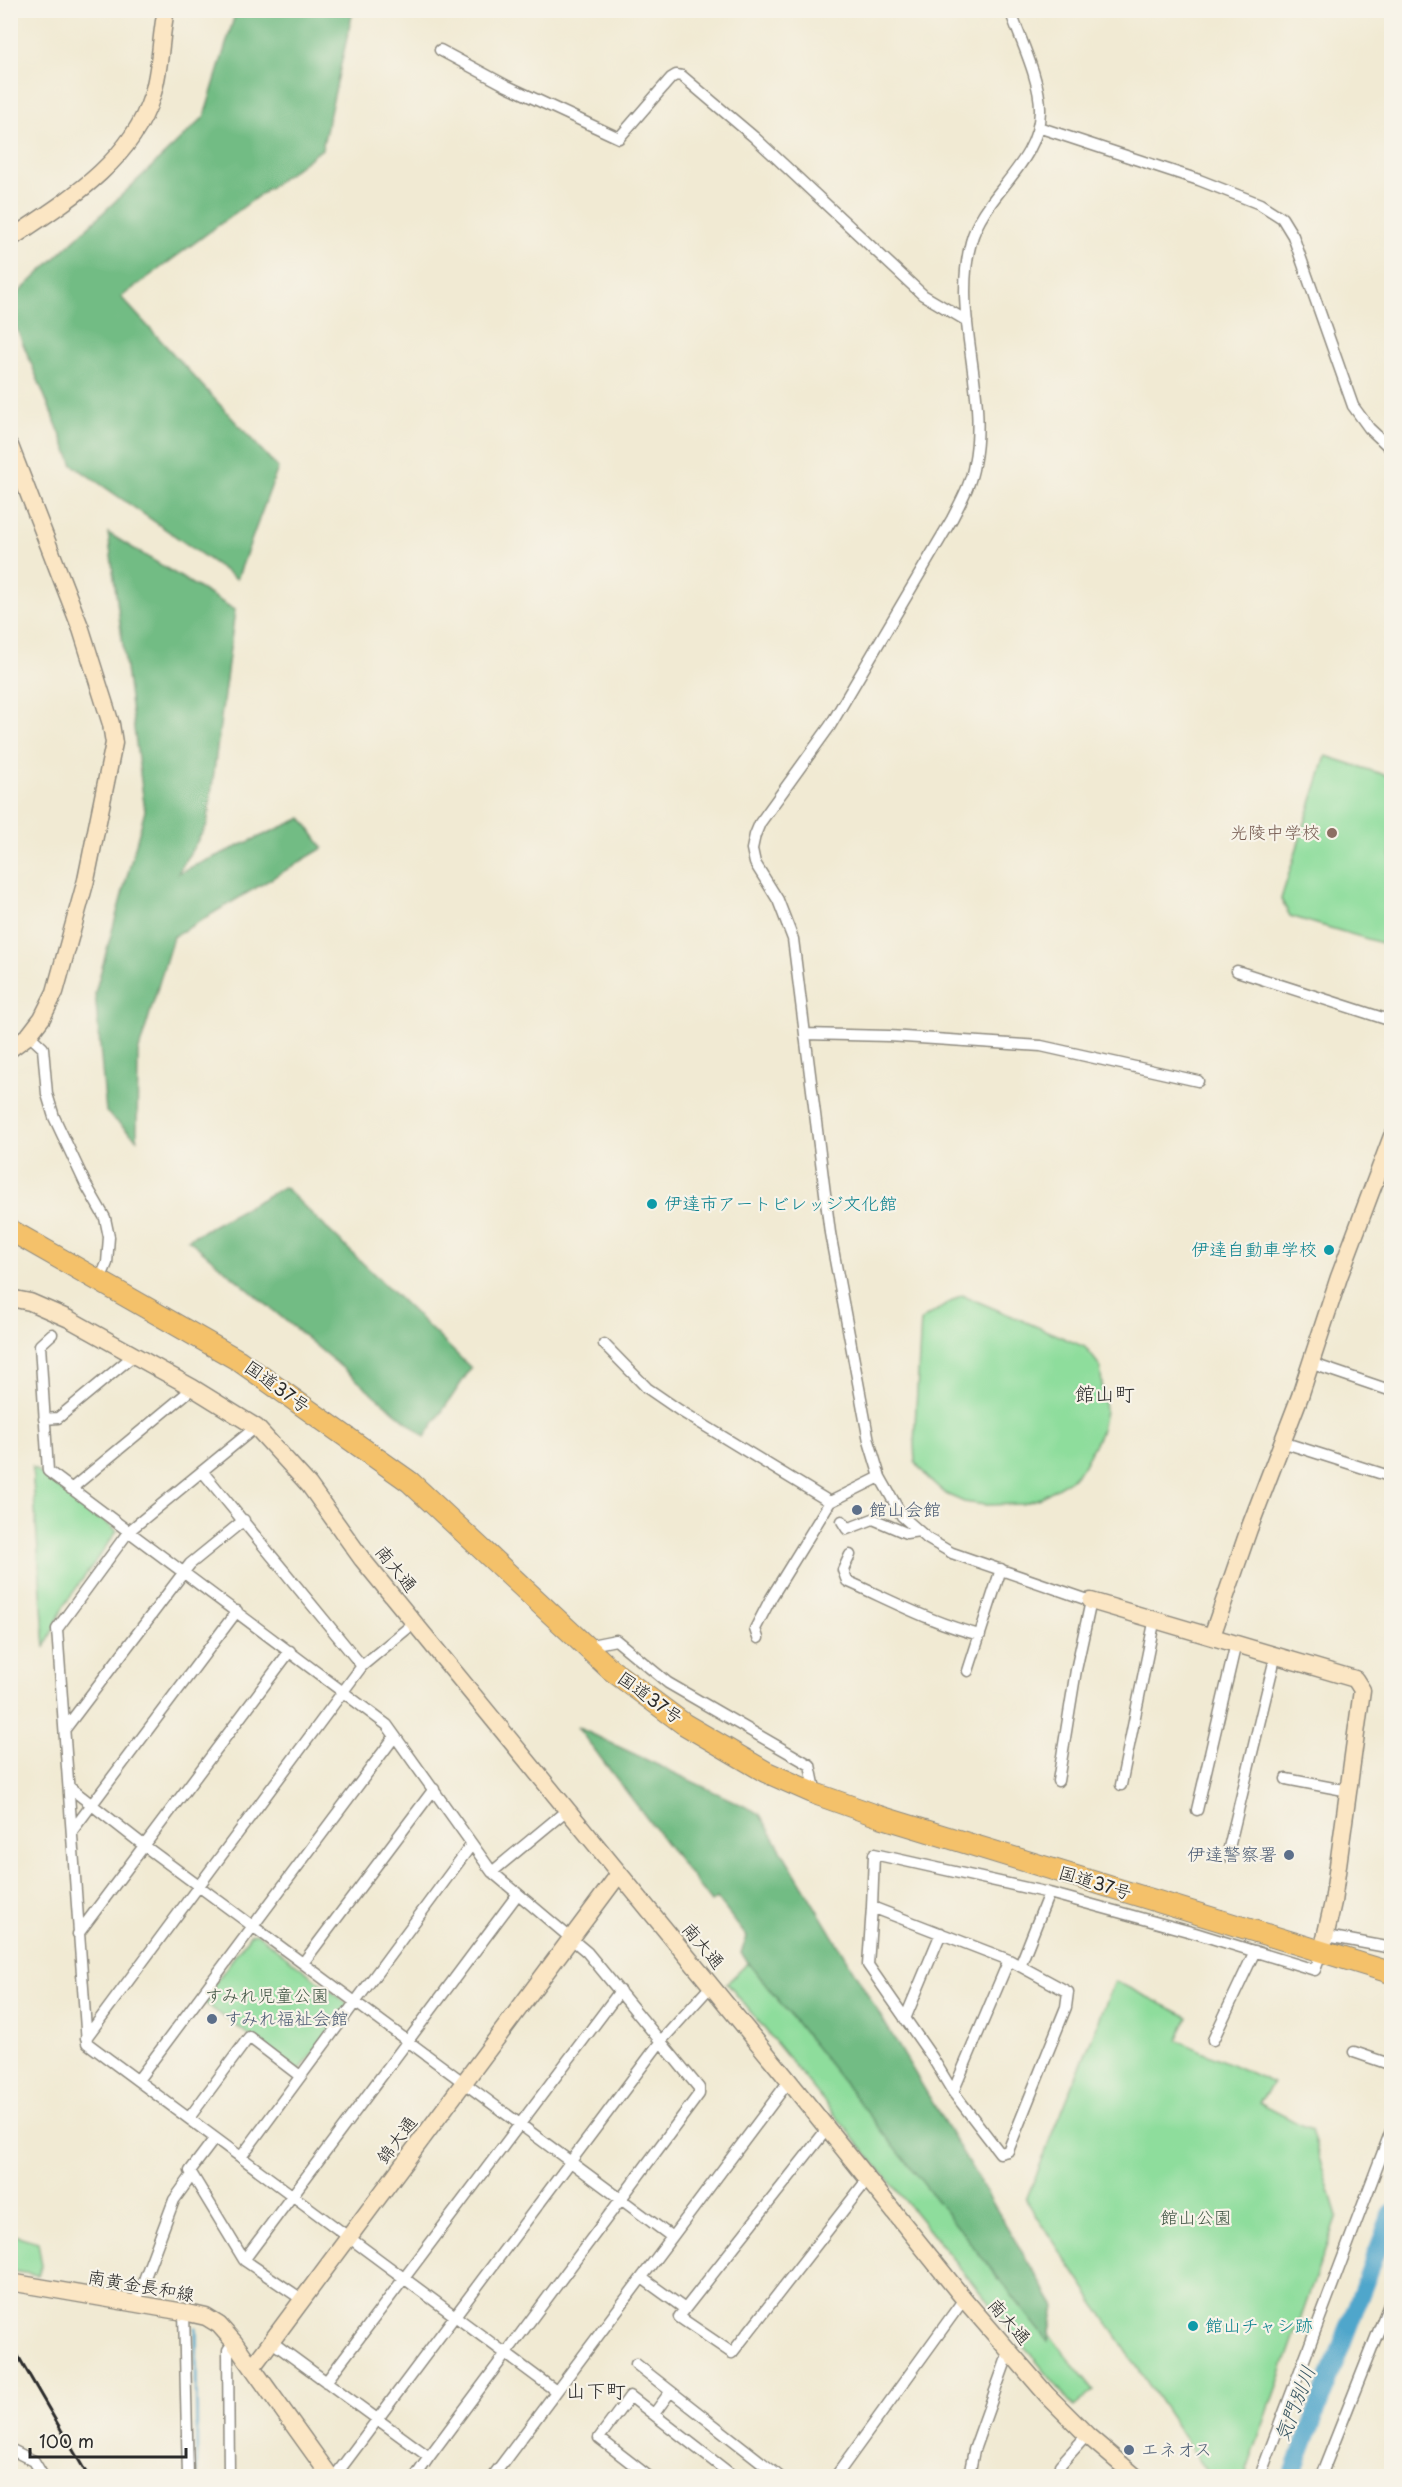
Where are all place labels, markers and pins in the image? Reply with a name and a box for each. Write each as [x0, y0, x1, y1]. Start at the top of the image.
place label: 光陵中学校 [1230, 818, 1320, 845]
marker: 光陵中学校 [1325, 826, 1339, 840]
place label: 伊達市アートビレッジ文化館 [664, 1189, 897, 1216]
marker: 伊達市アートビレッジ文化館 [645, 1197, 659, 1211]
place label: 伊達自動車学校 [1191, 1235, 1317, 1262]
marker: 伊達自動車学校 [1322, 1243, 1336, 1257]
place label: 館山会館 [869, 1495, 941, 1522]
marker: 館山会館 [850, 1503, 864, 1517]
place label: 伊達警察署 [1187, 1840, 1277, 1867]
marker: 伊達警察署 [1282, 1848, 1296, 1862]
place label: すみれ福祉会館 [224, 2004, 349, 2031]
marker: すみれ福祉会館 [205, 2012, 219, 2026]
place label: 館山チャシ跡 [1205, 2311, 1313, 2338]
marker: 館山チャシ跡 [1186, 2319, 1200, 2333]
place label: エネオス [1141, 2435, 1212, 2462]
marker: エネオス [1122, 2443, 1136, 2457]

